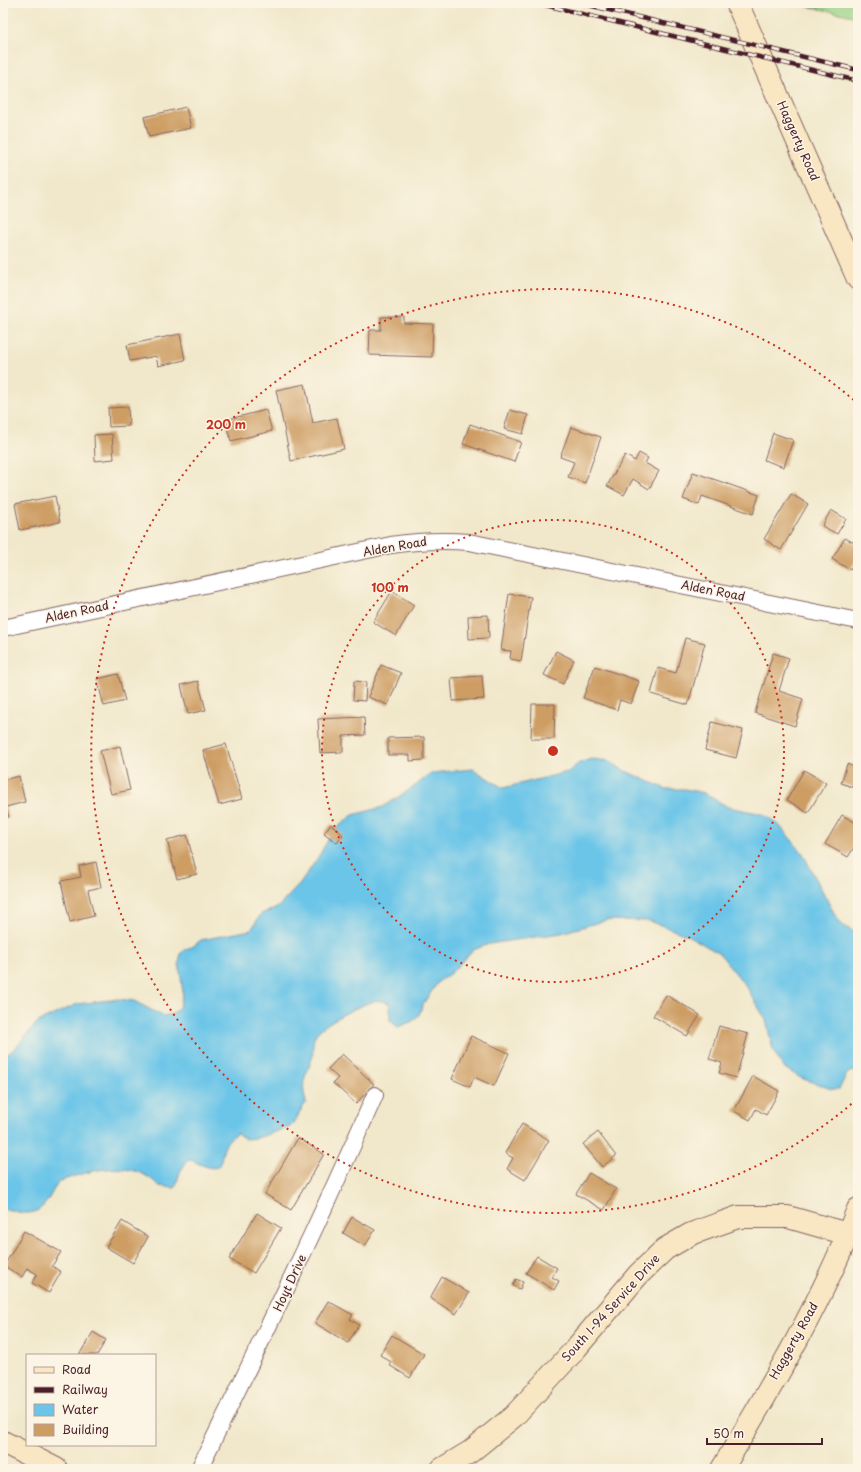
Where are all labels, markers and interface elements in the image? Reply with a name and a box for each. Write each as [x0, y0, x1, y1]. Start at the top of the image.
street label: Haggerty Road [773, 98, 825, 184]
text: 200 m [206, 415, 246, 433]
street label: Alden Road [361, 532, 428, 561]
street label: Alden Road [680, 575, 747, 605]
text: 100 m [371, 578, 409, 596]
street label: Alden Road [43, 595, 110, 627]
centre of rings [546, 744, 560, 758]
street label: South I-94 Service Drive [557, 1250, 664, 1365]
street label: Hoyt Drive [268, 1251, 310, 1314]
street label: Haggerty Road [764, 1298, 822, 1383]
legend [26, 1354, 156, 1446]
text: Road [62, 1360, 91, 1378]
text: Railway [62, 1380, 108, 1398]
text: Water [62, 1400, 99, 1418]
text: Building [62, 1420, 109, 1438]
scale bar [707, 1420, 822, 1446]
text: 50 m [713, 1424, 744, 1442]

